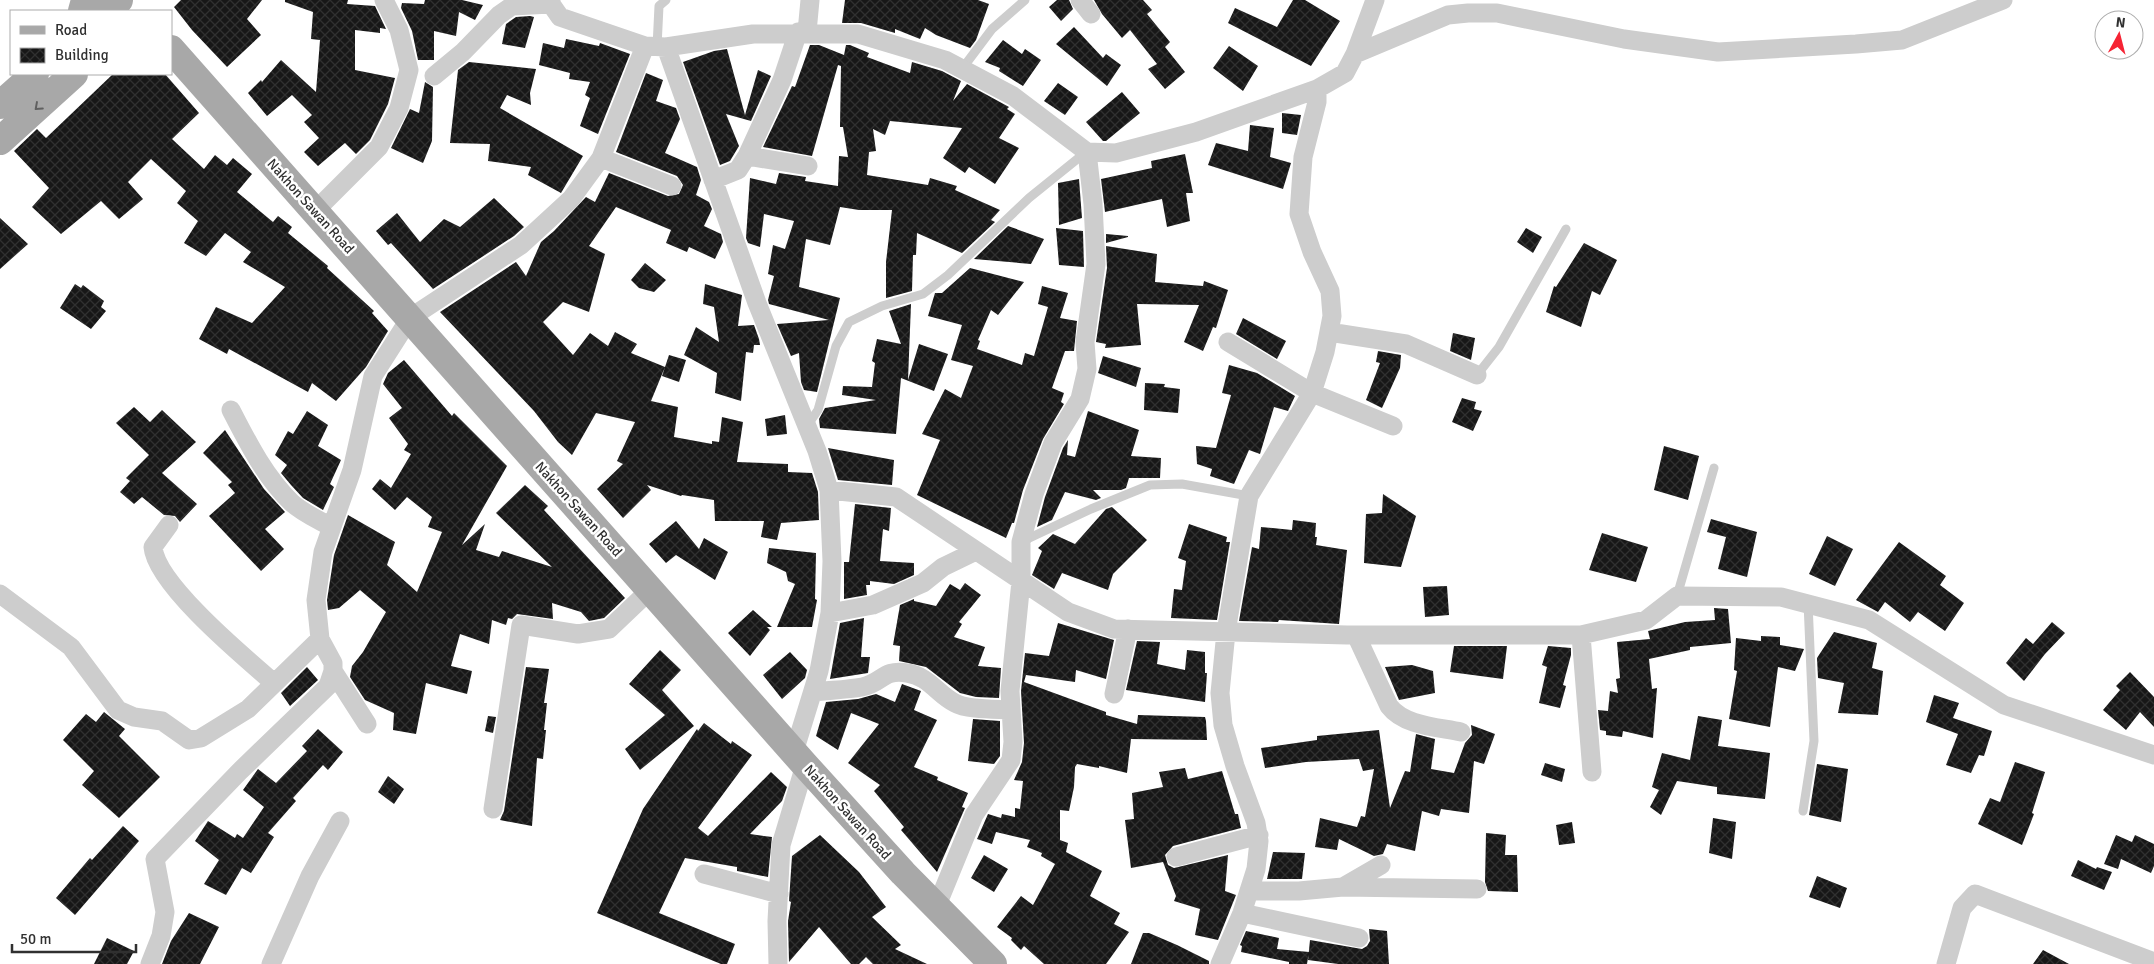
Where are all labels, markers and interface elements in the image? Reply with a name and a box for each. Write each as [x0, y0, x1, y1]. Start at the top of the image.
legend [10, 10, 172, 75]
north arrow [2094, 10, 2144, 60]
text: N [2115, 14, 2126, 32]
text: Road [55, 21, 87, 39]
text: Building [55, 46, 109, 64]
one-way arrow [35, 101, 44, 110]
street label: Nakhon Sawan Road [264, 155, 358, 257]
street label: Nakhon Sawan Road [532, 458, 626, 560]
street label: Nakhon Sawan Road [801, 761, 895, 863]
scale bar [12, 922, 136, 954]
text: 50 m [20, 930, 51, 948]

